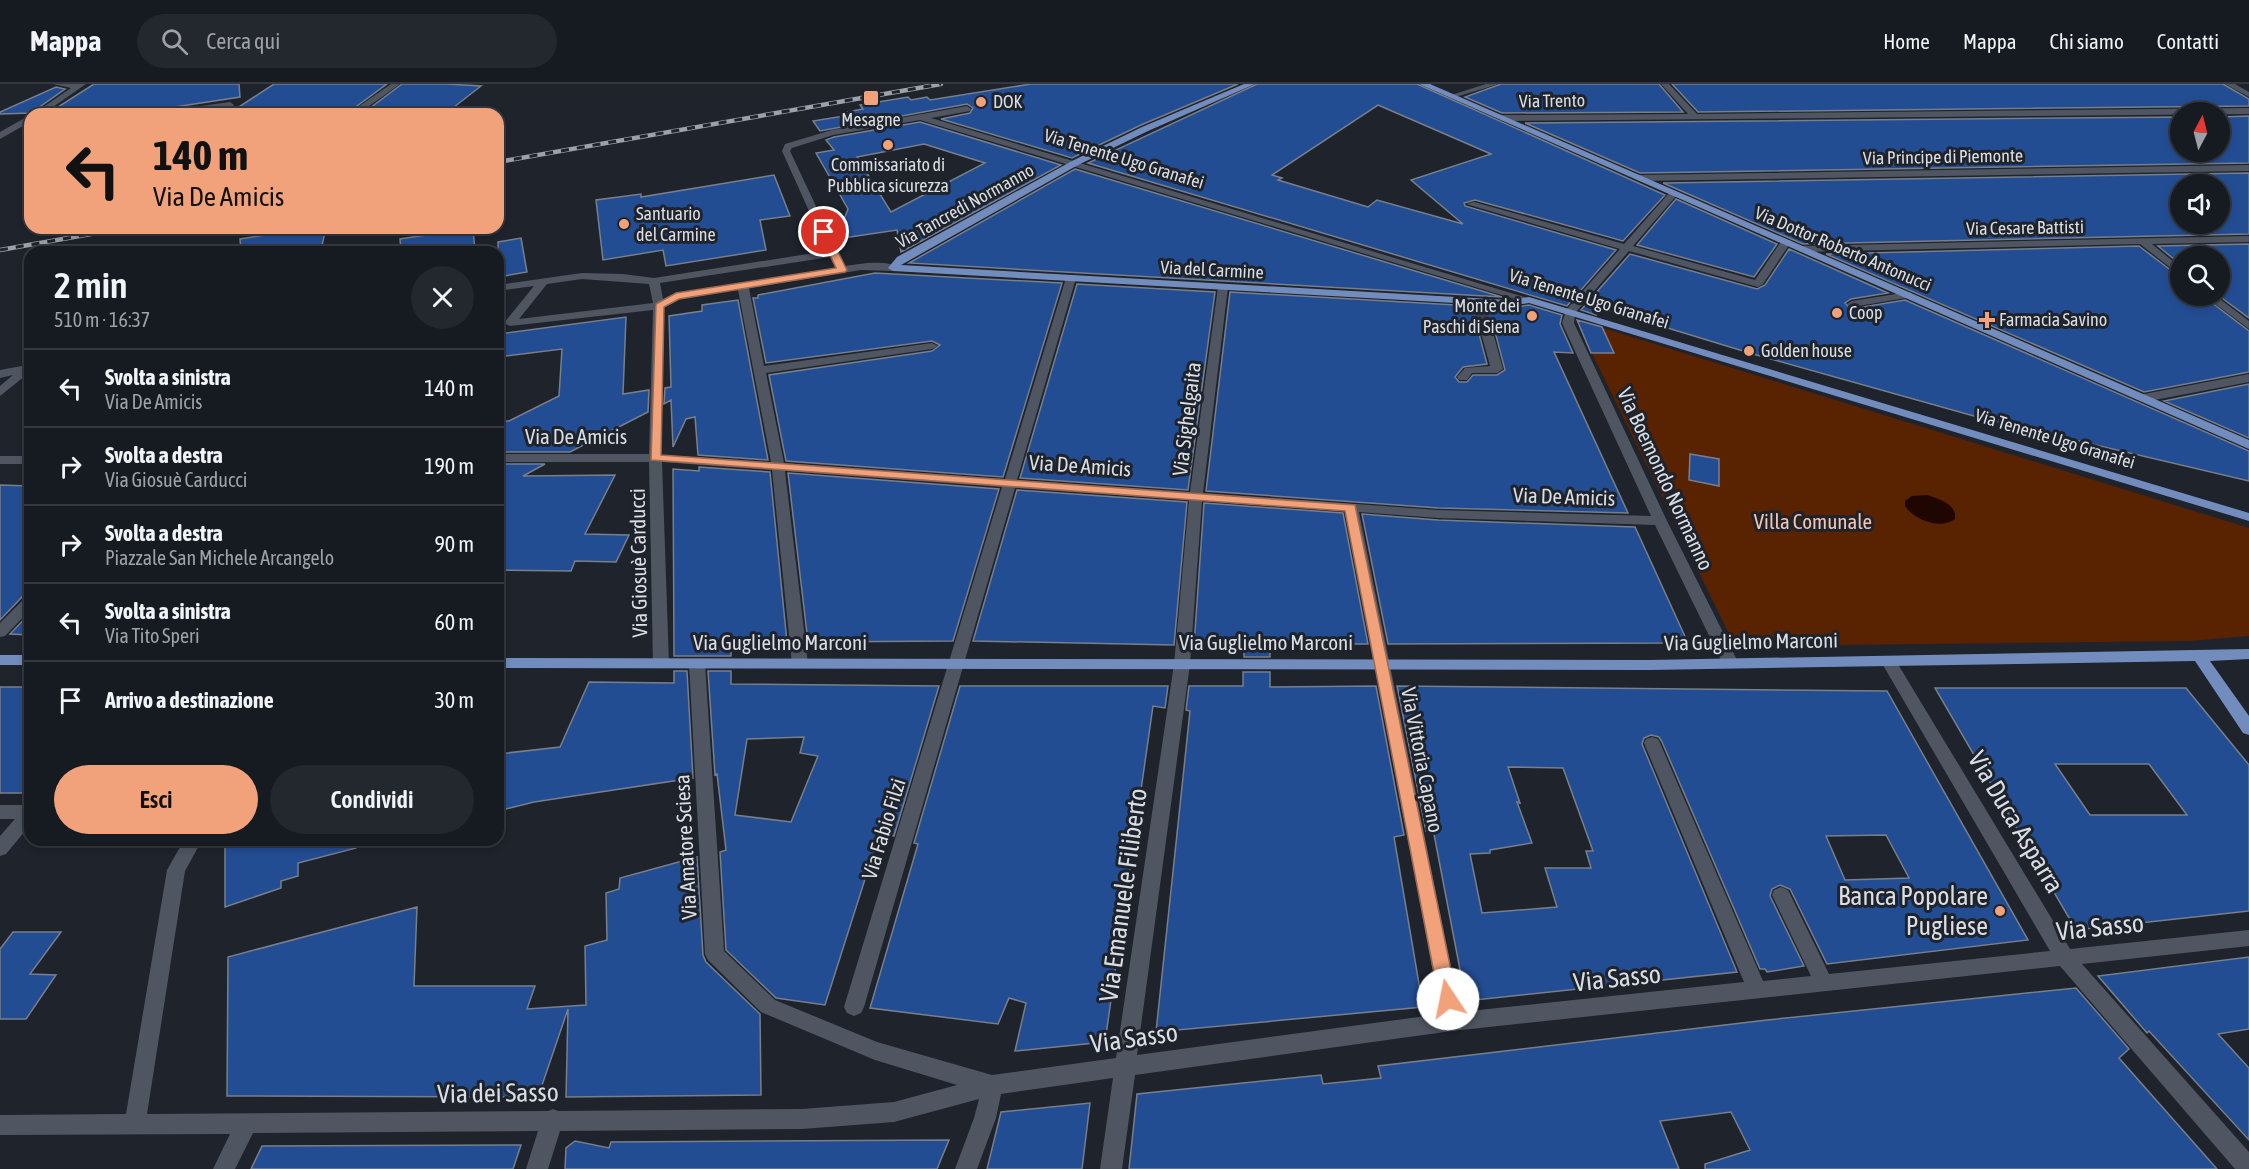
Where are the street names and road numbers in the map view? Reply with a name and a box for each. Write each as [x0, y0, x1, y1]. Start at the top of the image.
street label: Via Trento [1519, 89, 1585, 112]
street label: Via Tenente Ugo Granafei [1042, 124, 1207, 193]
street label: Via Principe di Piemonte [1863, 145, 2023, 168]
street label: Via Tancredi Normanno [892, 159, 1037, 252]
street label: Via Dottor Roberto Antonucci [1752, 202, 1935, 295]
street label: Via Cesare Battisti [1966, 216, 2084, 239]
street label: Via del Carmine [1160, 256, 1264, 283]
street label: Via Tenente Ugo Granafei [1507, 264, 1672, 333]
street label: Via Sighelgaita [1167, 361, 1205, 477]
street label: Via Boemondo Normanno [1613, 384, 1719, 574]
street label: Via Tenente Ugo Granafei [1973, 404, 2138, 473]
street label: Via De Amicis [525, 424, 627, 448]
street label: Via De Amicis [1028, 449, 1132, 481]
street label: Via De Amicis [1513, 482, 1616, 510]
street label: Via Giosuè Carducci [625, 488, 651, 638]
street label: Via Guglielmo Marconi [1664, 627, 1838, 655]
street label: Via Guglielmo Marconi [693, 630, 867, 654]
street label: Via Guglielmo Marconi [1179, 630, 1353, 654]
street label: Via Vittoria Capano [1397, 685, 1449, 834]
street label: Via Duca Asparra [1962, 746, 2070, 898]
street label: Via Amatore Sciesa [669, 774, 701, 920]
street label: Via Fabio Filzi [856, 775, 910, 882]
street label: Via Emanuele Filiberto [1093, 786, 1153, 1004]
street label: Via Sasso [2055, 907, 2145, 947]
street label: Via Sasso [1572, 958, 1662, 998]
street label: Via Sasso [1088, 1017, 1180, 1059]
street label: Via dei Sasso [437, 1077, 559, 1109]

